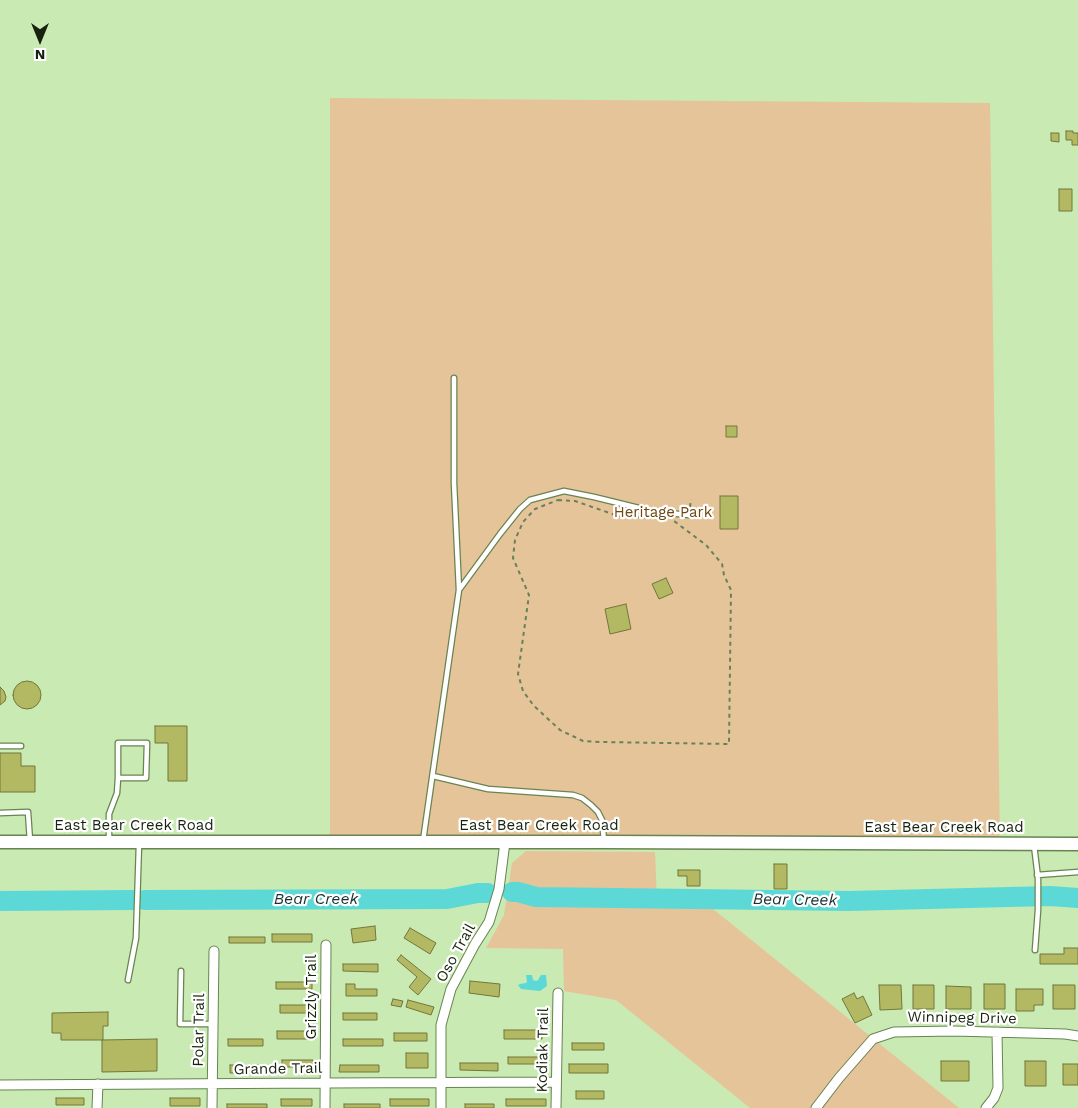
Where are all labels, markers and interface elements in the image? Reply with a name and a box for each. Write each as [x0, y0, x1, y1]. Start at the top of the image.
north arrow [15, 15, 65, 65]
text: N [35, 47, 45, 63]
park label: Heritage Park [614, 504, 712, 522]
street label: East Bear Creek Road [54, 817, 214, 835]
street label: East Bear Creek Road [459, 817, 619, 835]
street label: East Bear Creek Road [864, 819, 1024, 837]
water label: Bear Creek [274, 889, 358, 909]
water label: Bear Creek [753, 890, 837, 910]
street label: Oso Trail [433, 921, 479, 985]
street label: Grizzly Trail [303, 954, 321, 1040]
street label: Polar Trail [189, 993, 209, 1067]
street label: Kodiak Trail [533, 1007, 553, 1093]
street label: Winnipeg Drive [907, 1008, 1017, 1028]
street label: Grande Trail [233, 1059, 323, 1079]

